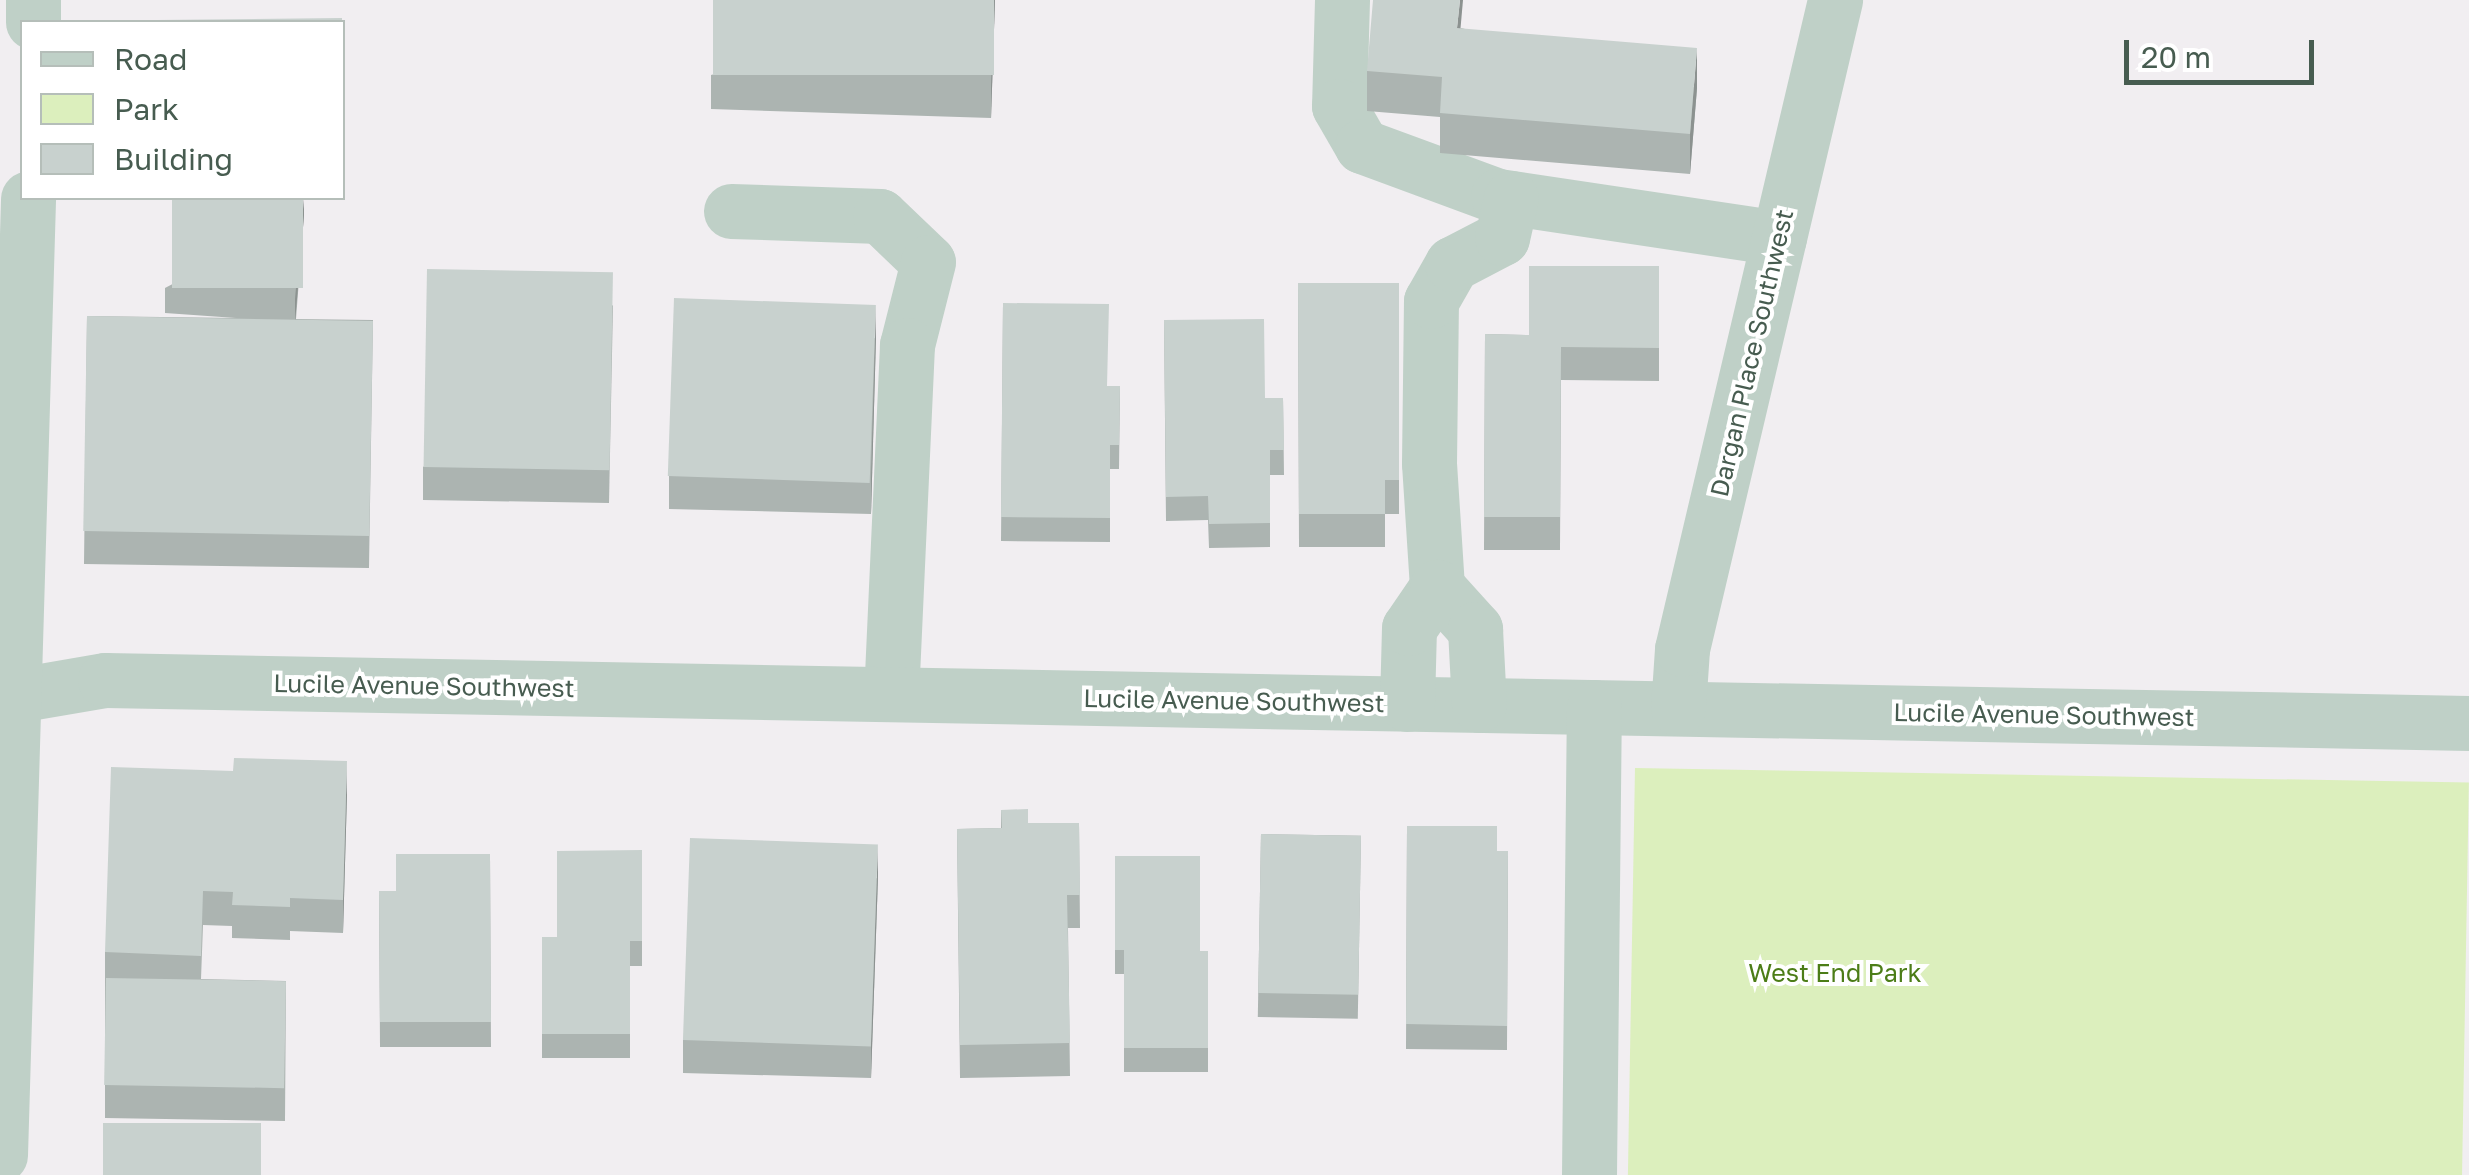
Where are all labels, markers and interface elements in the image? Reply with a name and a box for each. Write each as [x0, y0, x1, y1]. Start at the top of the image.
legend [20, 20, 345, 200]
scale bar [2129, 20, 2319, 82]
text: 20 m [2141, 39, 2211, 75]
text: Road [114, 41, 188, 77]
text: Park [114, 91, 179, 127]
text: Building [114, 141, 233, 177]
street label: Dargan Place Southwest [1704, 206, 1800, 500]
street label: Lucile Avenue Southwest [273, 668, 575, 704]
street label: Lucile Avenue Southwest [1083, 683, 1385, 719]
street label: Lucile Avenue Southwest [1893, 697, 2195, 733]
park label: West End Park [1748, 958, 1922, 988]

